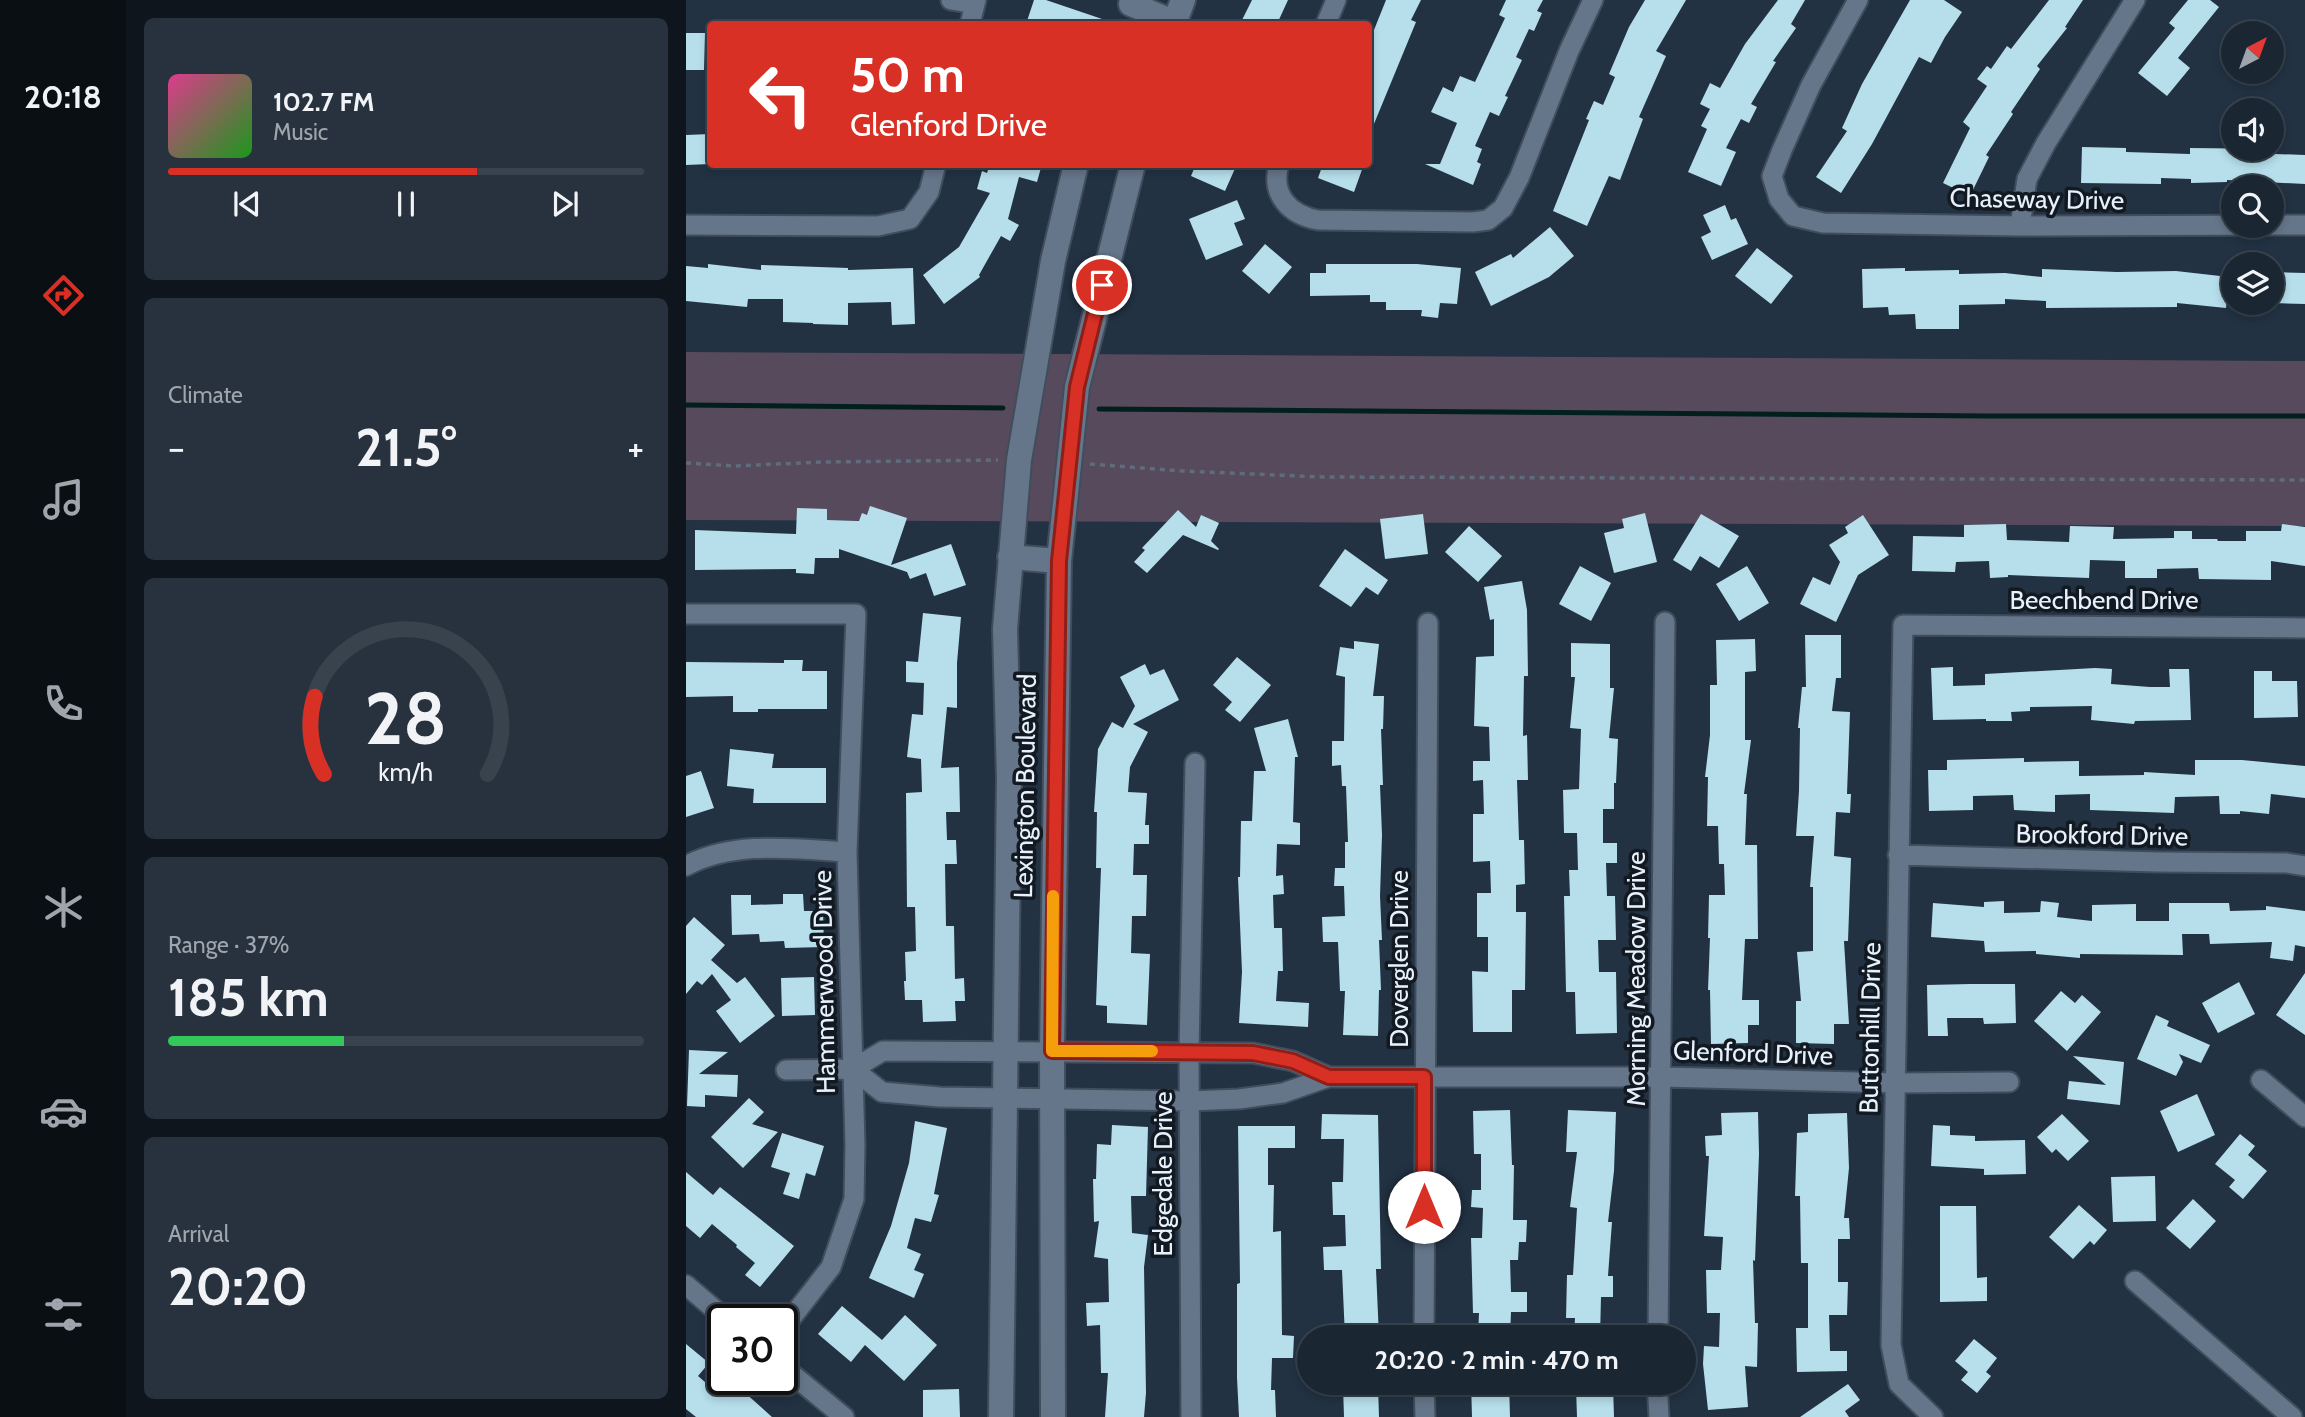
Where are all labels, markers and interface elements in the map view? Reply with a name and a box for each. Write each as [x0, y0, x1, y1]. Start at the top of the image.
north arrow [2221, 21, 2284, 84]
map controls [2221, 21, 2284, 315]
text: 50 m [850, 45, 965, 104]
icon: left [735, 49, 826, 140]
text: 20:18 [24, 77, 102, 116]
text: 102.7 FM [273, 86, 374, 118]
button: sound [2221, 98, 2284, 161]
text: Glenford Drive [850, 105, 1047, 144]
text: Music [273, 118, 328, 146]
button: search [2221, 175, 2284, 238]
street label: Chaseway Drive [1949, 181, 2125, 217]
icon: previous [228, 185, 266, 223]
icon: pause [387, 185, 425, 223]
icon: next [546, 185, 584, 223]
button: layers [2221, 252, 2284, 315]
pin [1072, 255, 1132, 315]
icon: arrive [1083, 266, 1121, 304]
icon: directions [39, 271, 88, 320]
text: Climate [168, 381, 243, 409]
text: 21.5° [355, 416, 457, 479]
text: − [168, 424, 185, 471]
text: + [627, 424, 644, 471]
icon: music [39, 475, 88, 524]
street label: Beechbend Drive [2010, 584, 2198, 616]
street label: Lexington Boulevard [1007, 673, 1043, 899]
text: 28 [365, 675, 447, 763]
icon: phone [39, 679, 88, 728]
text: km/h [379, 757, 433, 787]
street label: Brookford Drive [2015, 817, 2189, 853]
street label: Morning Meadow Drive [1620, 852, 1652, 1106]
street label: Hammerwood Drive [806, 870, 842, 1094]
street label: Doverglen Drive [1383, 870, 1415, 1048]
icon: climate [39, 883, 88, 932]
text: Range · 37% [168, 931, 289, 959]
street label: Buttonhill Drive [1853, 942, 1887, 1114]
text: 185 km [168, 966, 329, 1029]
street label: Glenford Drive [1672, 1034, 1834, 1072]
icon: car [39, 1087, 88, 1136]
street label: Edgedale Drive [1147, 1091, 1179, 1257]
position arrow [1387, 1170, 1461, 1244]
text: Arrival [168, 1220, 229, 1248]
text: 20:20 [168, 1255, 308, 1318]
icon: filters [39, 1290, 88, 1339]
speed limit sign: 30 [707, 1304, 798, 1395]
text: 20:20 · 2 min · 470 m [1374, 1344, 1619, 1376]

